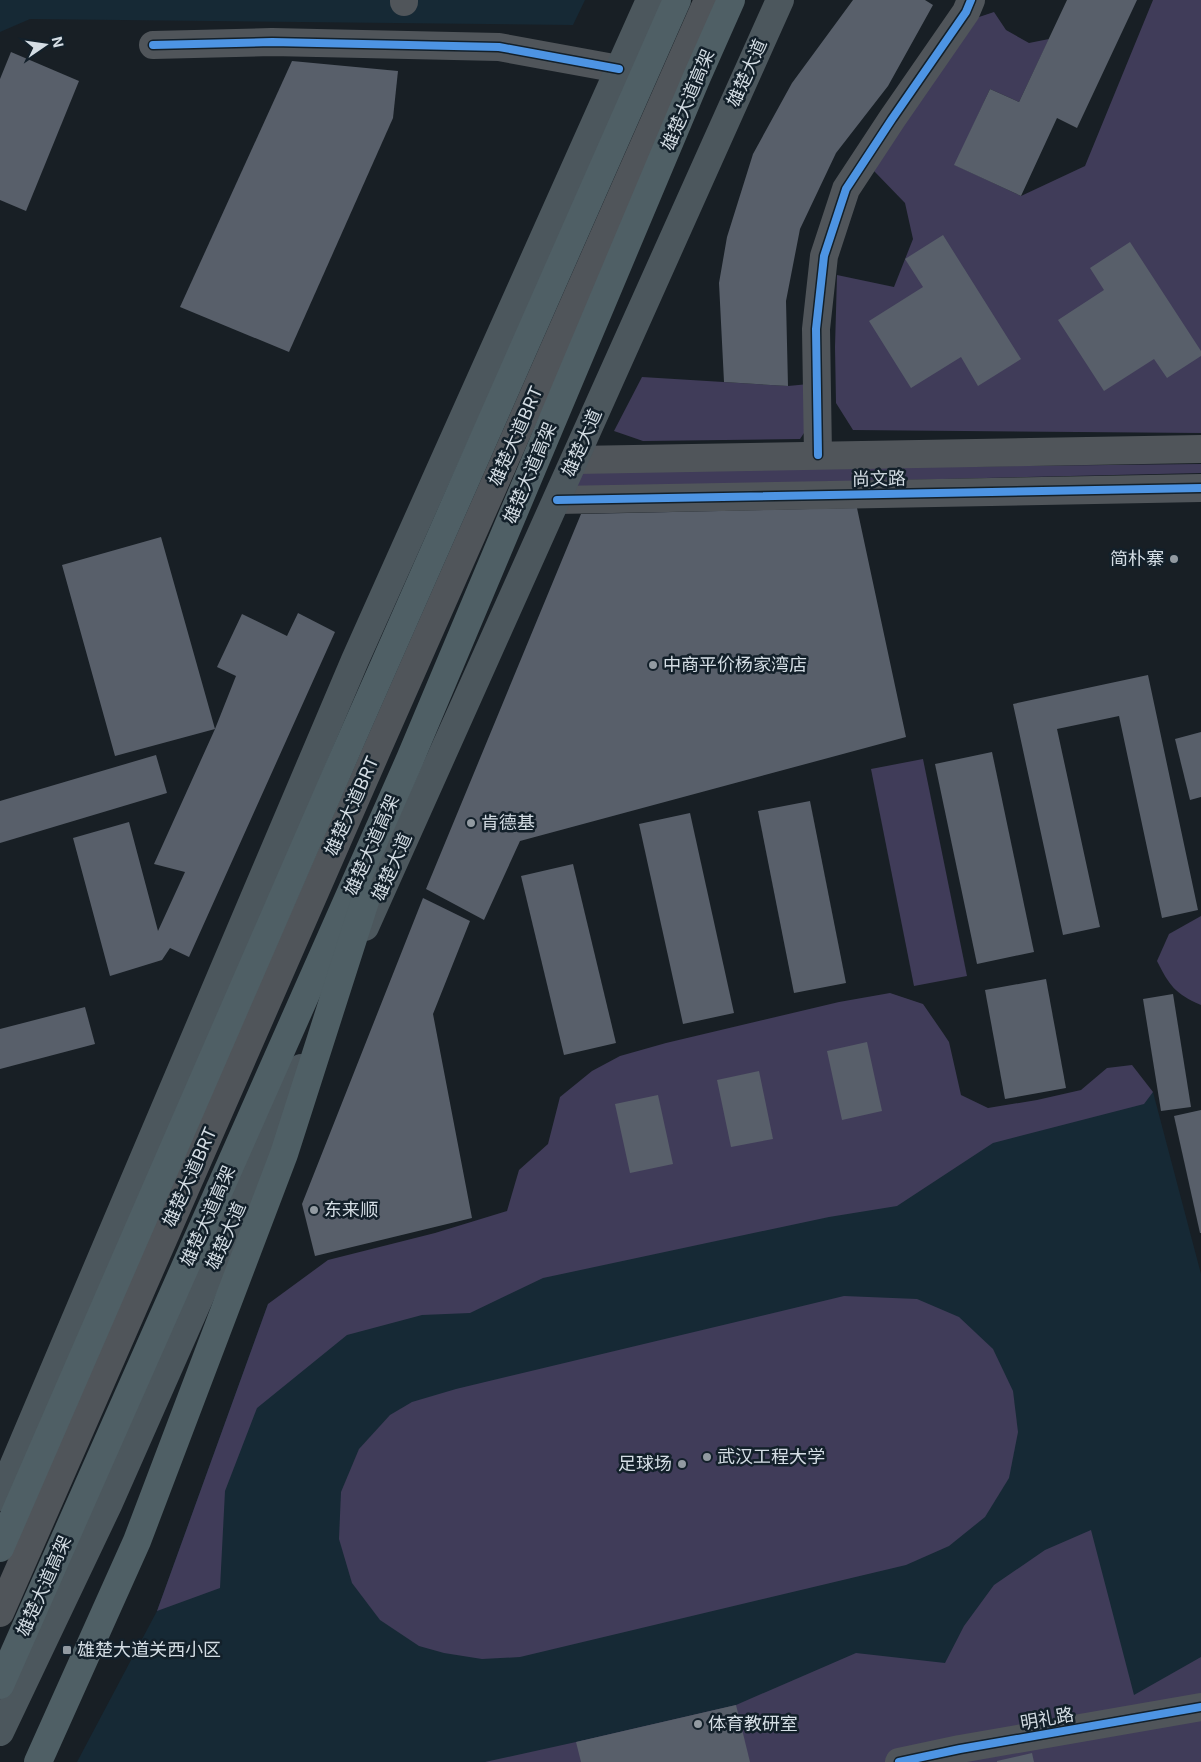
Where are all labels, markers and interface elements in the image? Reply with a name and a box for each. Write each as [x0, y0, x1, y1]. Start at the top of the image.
north arrow [20, 20, 70, 70]
text: N [49, 35, 68, 49]
street label: 雄楚大道 [722, 36, 771, 110]
street label: 雄楚大道高架 [657, 46, 718, 154]
street label: 雄楚大道BRT [484, 383, 547, 489]
street label: 雄楚大道 [557, 406, 606, 480]
street label: 雄楚大道高架 [499, 419, 560, 527]
street label: 尚文路 [852, 468, 906, 489]
place label: 简朴寨 [1110, 548, 1164, 569]
marker: 简朴寨 [1168, 553, 1180, 565]
place label: 中商平价杨家湾店 [663, 654, 807, 675]
marker: 中商平价杨家湾店 [647, 659, 659, 671]
street label: 雄楚大道BRT [320, 753, 383, 859]
street label: 雄楚大道高架 [340, 791, 404, 899]
place label: 肯德基 [481, 812, 535, 833]
marker: 肯德基 [465, 817, 477, 829]
street label: 雄楚大道 [367, 830, 417, 904]
street label: 雄楚大道BRT [158, 1124, 221, 1230]
street label: 雄楚大道高架 [176, 1162, 240, 1270]
street label: 雄楚大道 [201, 1199, 251, 1273]
place label: 东来顺 [324, 1199, 378, 1220]
marker: 东来顺 [308, 1204, 320, 1216]
place label: 武汉工程大学 [717, 1446, 825, 1467]
marker: 武汉工程大学 [701, 1451, 713, 1463]
place label: 足球场 [618, 1453, 672, 1474]
marker: 足球场 [676, 1458, 688, 1470]
street label: 雄楚大道高架 [12, 1532, 75, 1639]
place label: 雄楚大道关西小区 [77, 1639, 221, 1660]
marker: 雄楚大道关西小区 [61, 1644, 73, 1656]
street label: 明礼路 [1019, 1703, 1075, 1734]
place label: 体育教研室 [708, 1713, 798, 1734]
marker: 体育教研室 [692, 1718, 704, 1730]

